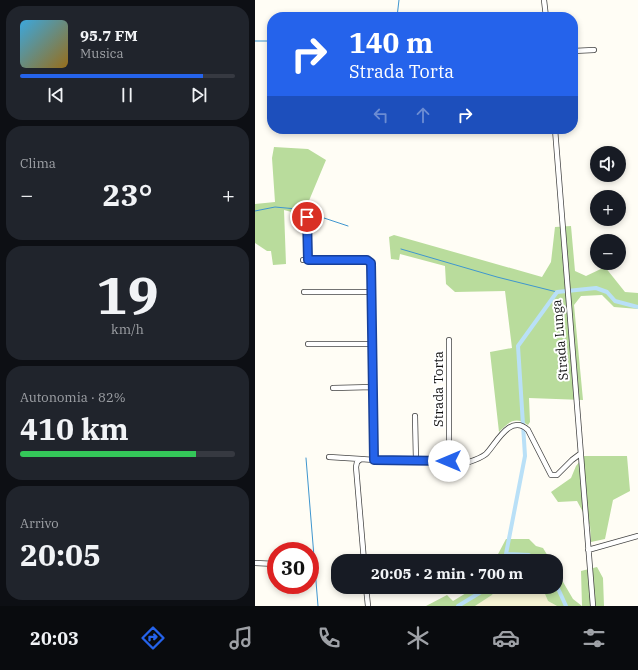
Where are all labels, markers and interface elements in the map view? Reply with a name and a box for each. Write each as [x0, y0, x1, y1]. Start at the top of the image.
text: 140 m [349, 24, 433, 61]
text: 95.7 FM [80, 26, 138, 45]
icon: right [283, 28, 335, 80]
text: Musica [80, 45, 124, 62]
text: Strada Torta [349, 60, 454, 83]
icon: previous [45, 84, 67, 106]
icon: pause [116, 84, 138, 106]
icon: next [188, 84, 210, 106]
icon: left [370, 104, 392, 126]
icon: ahead [412, 104, 434, 126]
icon: right [454, 104, 476, 126]
map controls [590, 146, 626, 270]
button: sound [590, 146, 626, 182]
text: Clima [20, 155, 56, 172]
text: 23° [102, 175, 153, 214]
text: − [20, 180, 33, 209]
text: + [222, 180, 235, 209]
button: + [590, 190, 626, 226]
pin [290, 200, 324, 234]
icon: arrive [296, 206, 318, 228]
button: − [590, 234, 626, 270]
text: 19 [96, 261, 159, 328]
street label: Strada Lunga [548, 299, 572, 381]
text: km/h [111, 321, 144, 338]
street label: Strada Torta [430, 351, 447, 427]
text: Autonomia · 82% [20, 389, 126, 406]
text: 410 km [20, 409, 129, 448]
position arrow [428, 440, 470, 482]
text: Arrivo [20, 515, 59, 532]
text: 20:05 [20, 535, 101, 574]
speed limit sign: 30 [267, 542, 319, 594]
text: 20:05 · 2 min · 700 m [371, 564, 523, 583]
icon: directions [139, 624, 167, 652]
icon: music [227, 624, 255, 652]
icon: phone [315, 624, 343, 652]
icon: climate [404, 624, 432, 652]
icon: car [492, 624, 520, 652]
icon: filters [580, 624, 608, 652]
text: 20:03 [30, 627, 79, 650]

